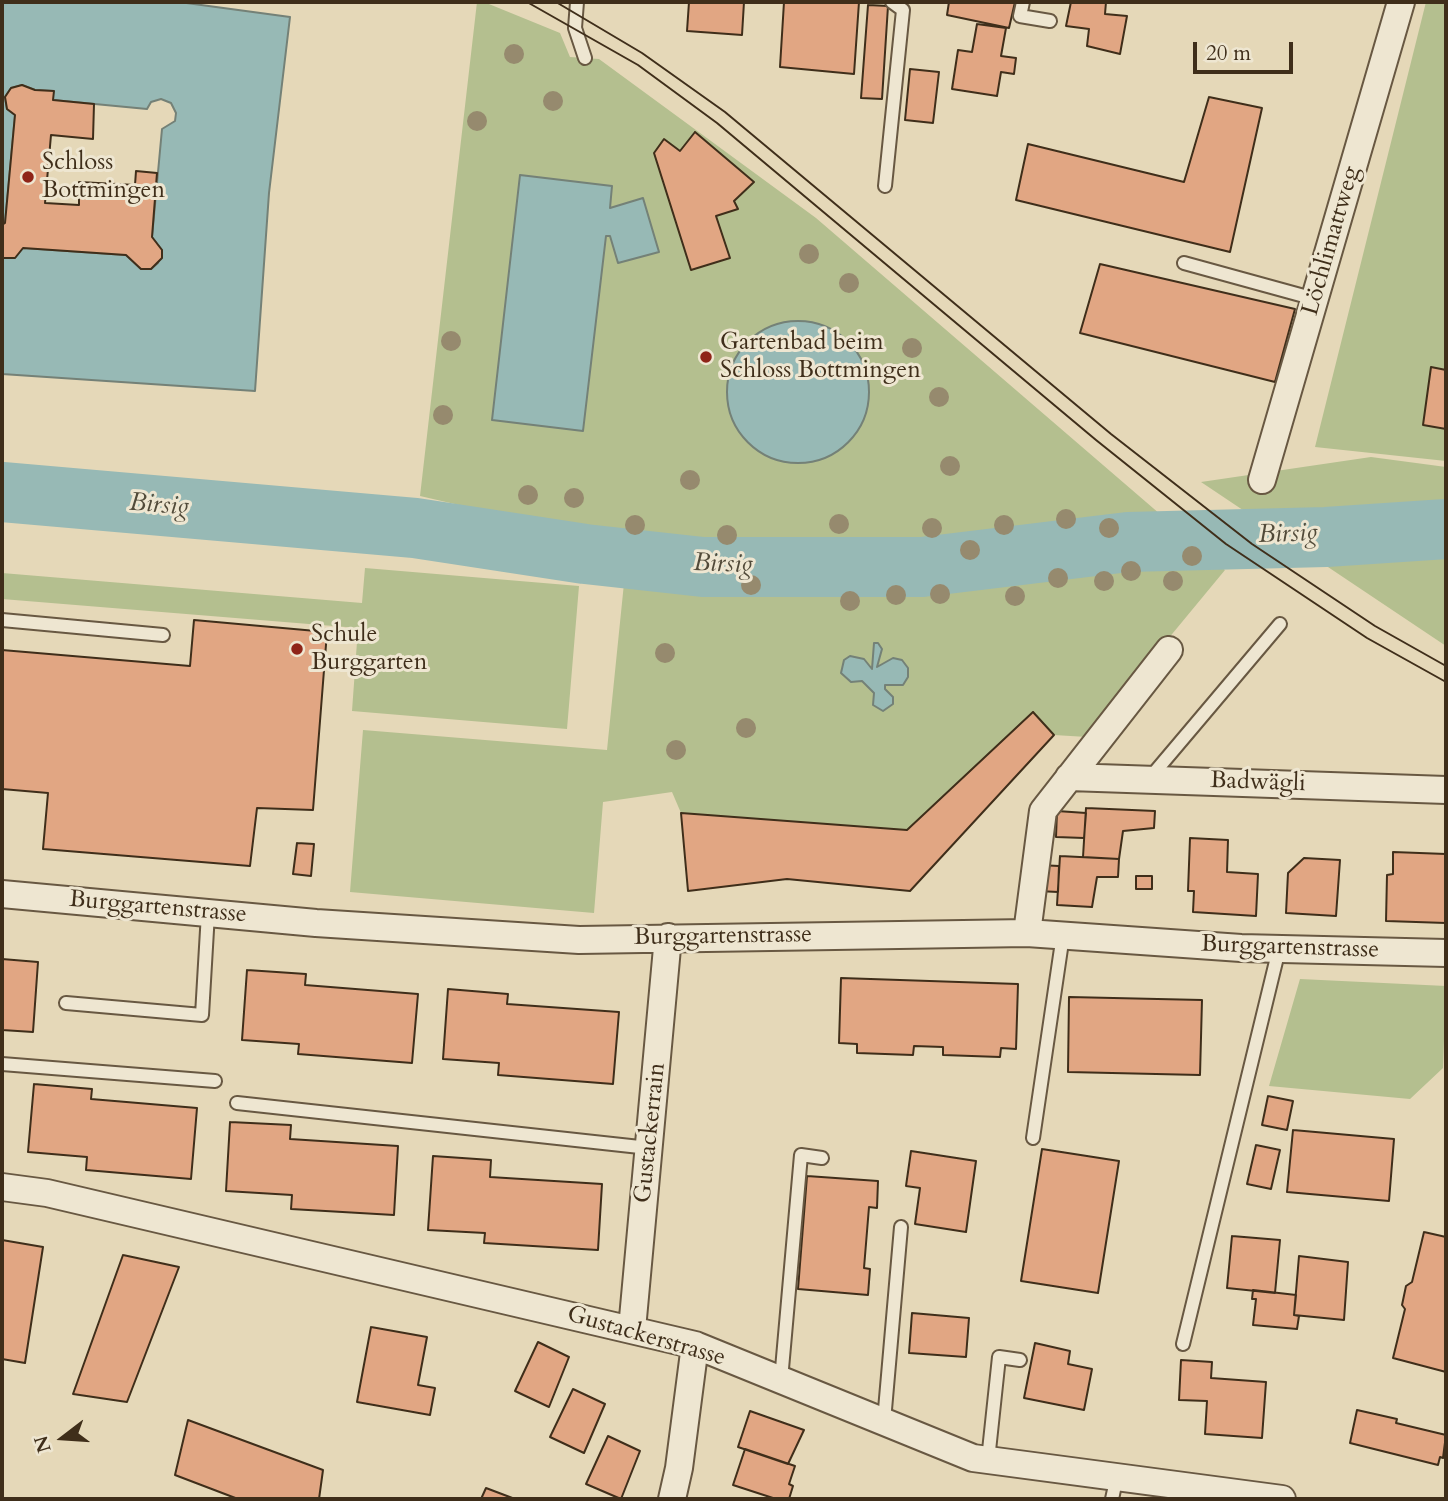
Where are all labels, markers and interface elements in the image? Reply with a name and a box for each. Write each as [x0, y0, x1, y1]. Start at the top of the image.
scale bar [1196, 28, 1296, 72]
text: 20 m [1206, 39, 1251, 68]
place label: Schloss Bottmingen [42, 149, 165, 205]
street label: Löchlimattweg [1297, 163, 1367, 319]
marker: Schloss Bottmingen [20, 169, 36, 185]
place label: Gartenbad beim Schloss Bottmingen [720, 329, 921, 385]
marker: Gartenbad beim Schloss Bottmingen [698, 349, 714, 365]
water label: Birsig [128, 488, 190, 524]
water label: Birsig [1258, 518, 1318, 552]
water label: Birsig [693, 548, 753, 582]
place label: Schule Burggarten [311, 621, 427, 677]
marker: Schule Burggarten [289, 641, 305, 657]
street label: Badwägli [1210, 767, 1306, 799]
street label: Burggartenstrasse [68, 886, 248, 930]
street label: Burggartenstrasse [634, 921, 812, 953]
street label: Burggartenstrasse [1201, 931, 1379, 965]
street label: Gustackerrain [629, 1061, 673, 1205]
street label: Gustackerstrasse [564, 1301, 728, 1373]
north arrow [28, 1403, 98, 1473]
text: N [28, 1432, 58, 1456]

